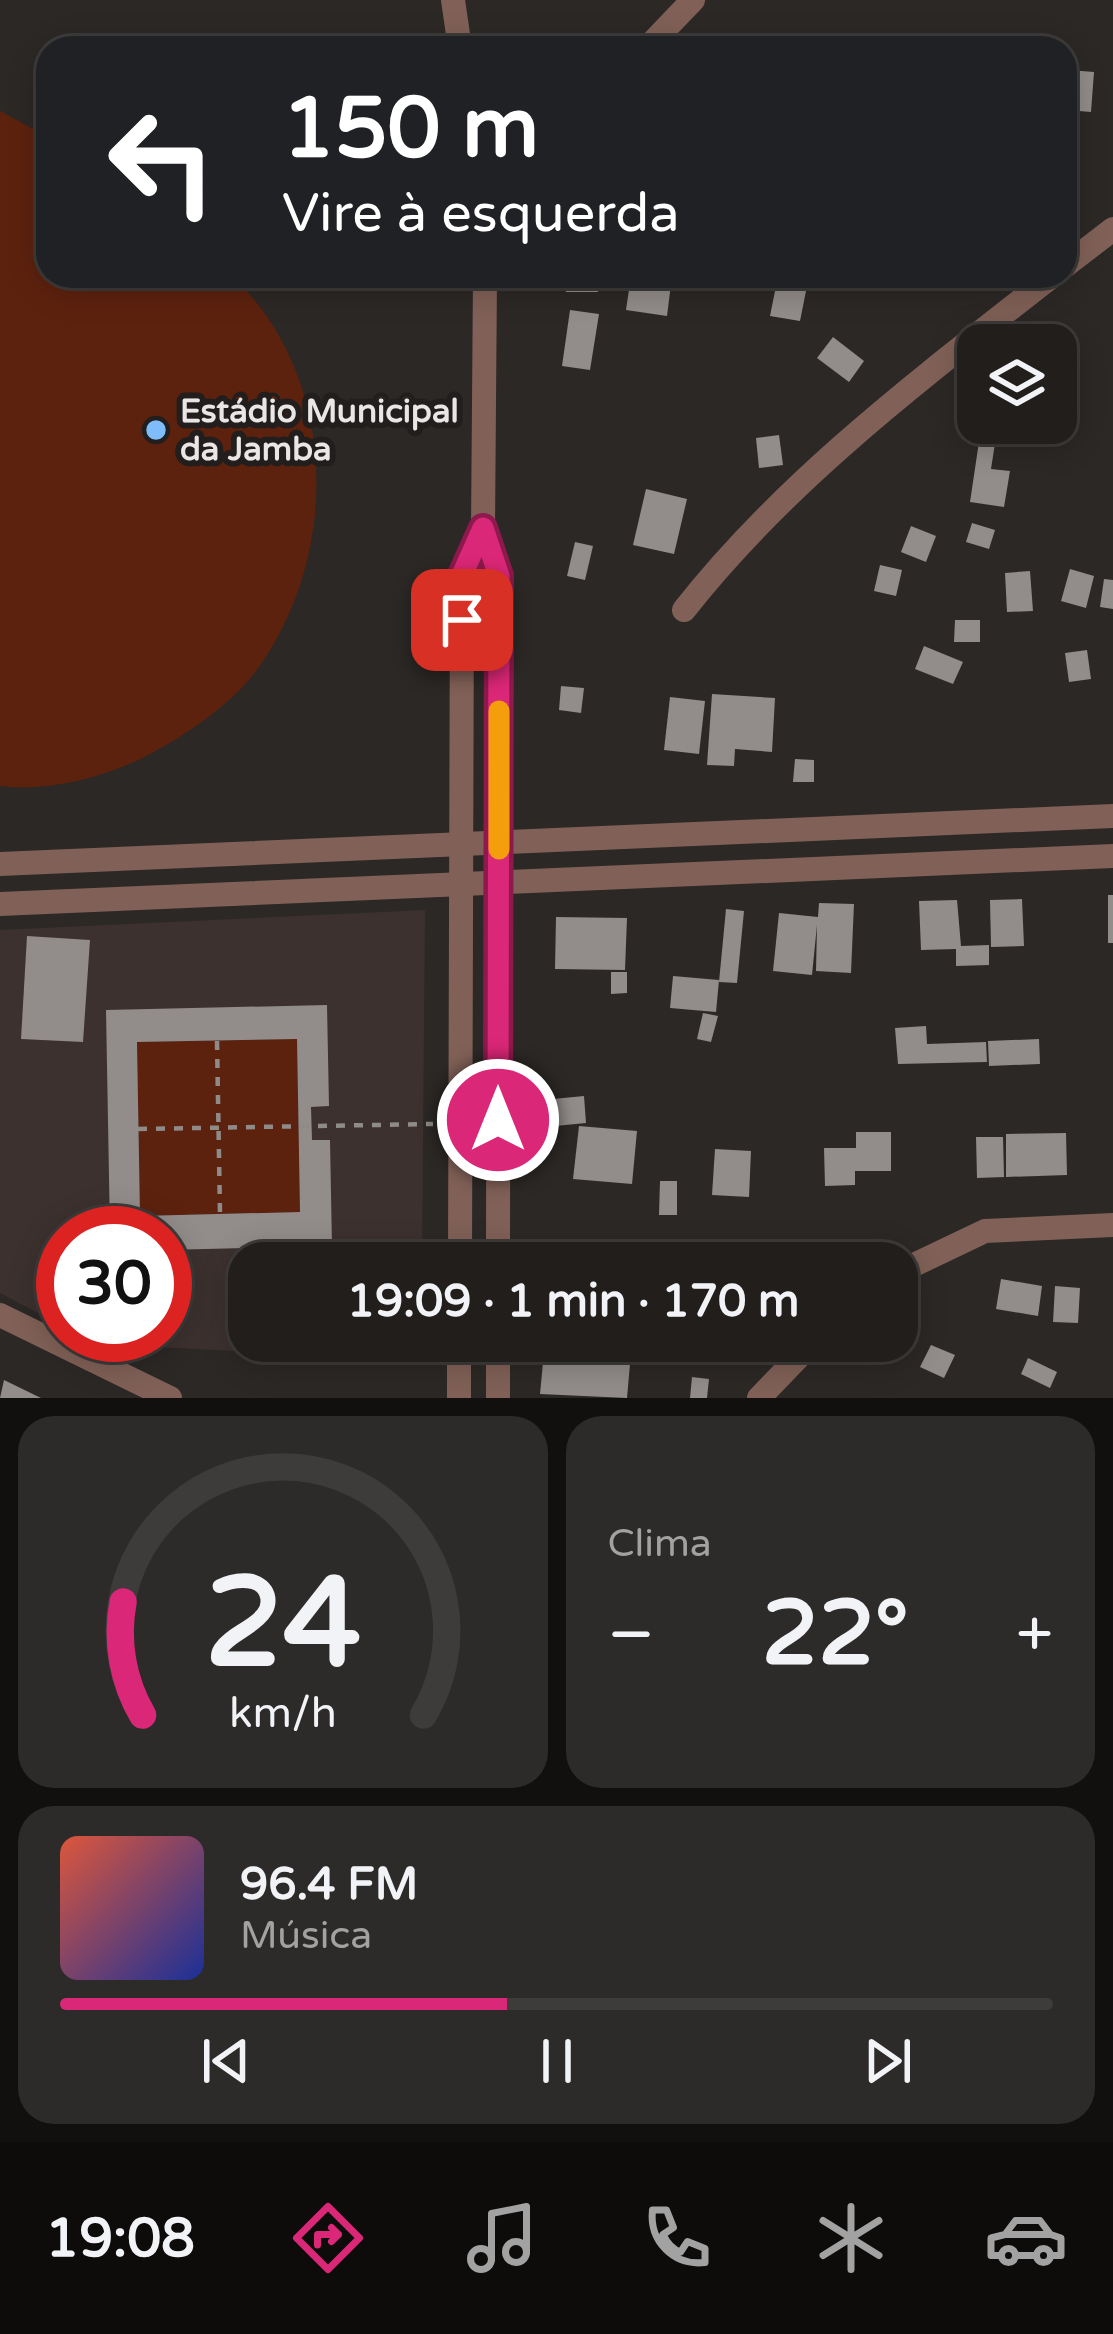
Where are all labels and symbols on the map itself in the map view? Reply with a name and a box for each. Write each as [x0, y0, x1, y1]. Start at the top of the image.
place label: Estádio Municipal da Jamba [180, 392, 459, 469]
marker: Estádio Municipal da Jamba [143, 417, 169, 443]
pin [411, 569, 513, 671]
position arrow [435, 1057, 561, 1183]
speed limit sign: 30 [36, 1206, 192, 1362]

